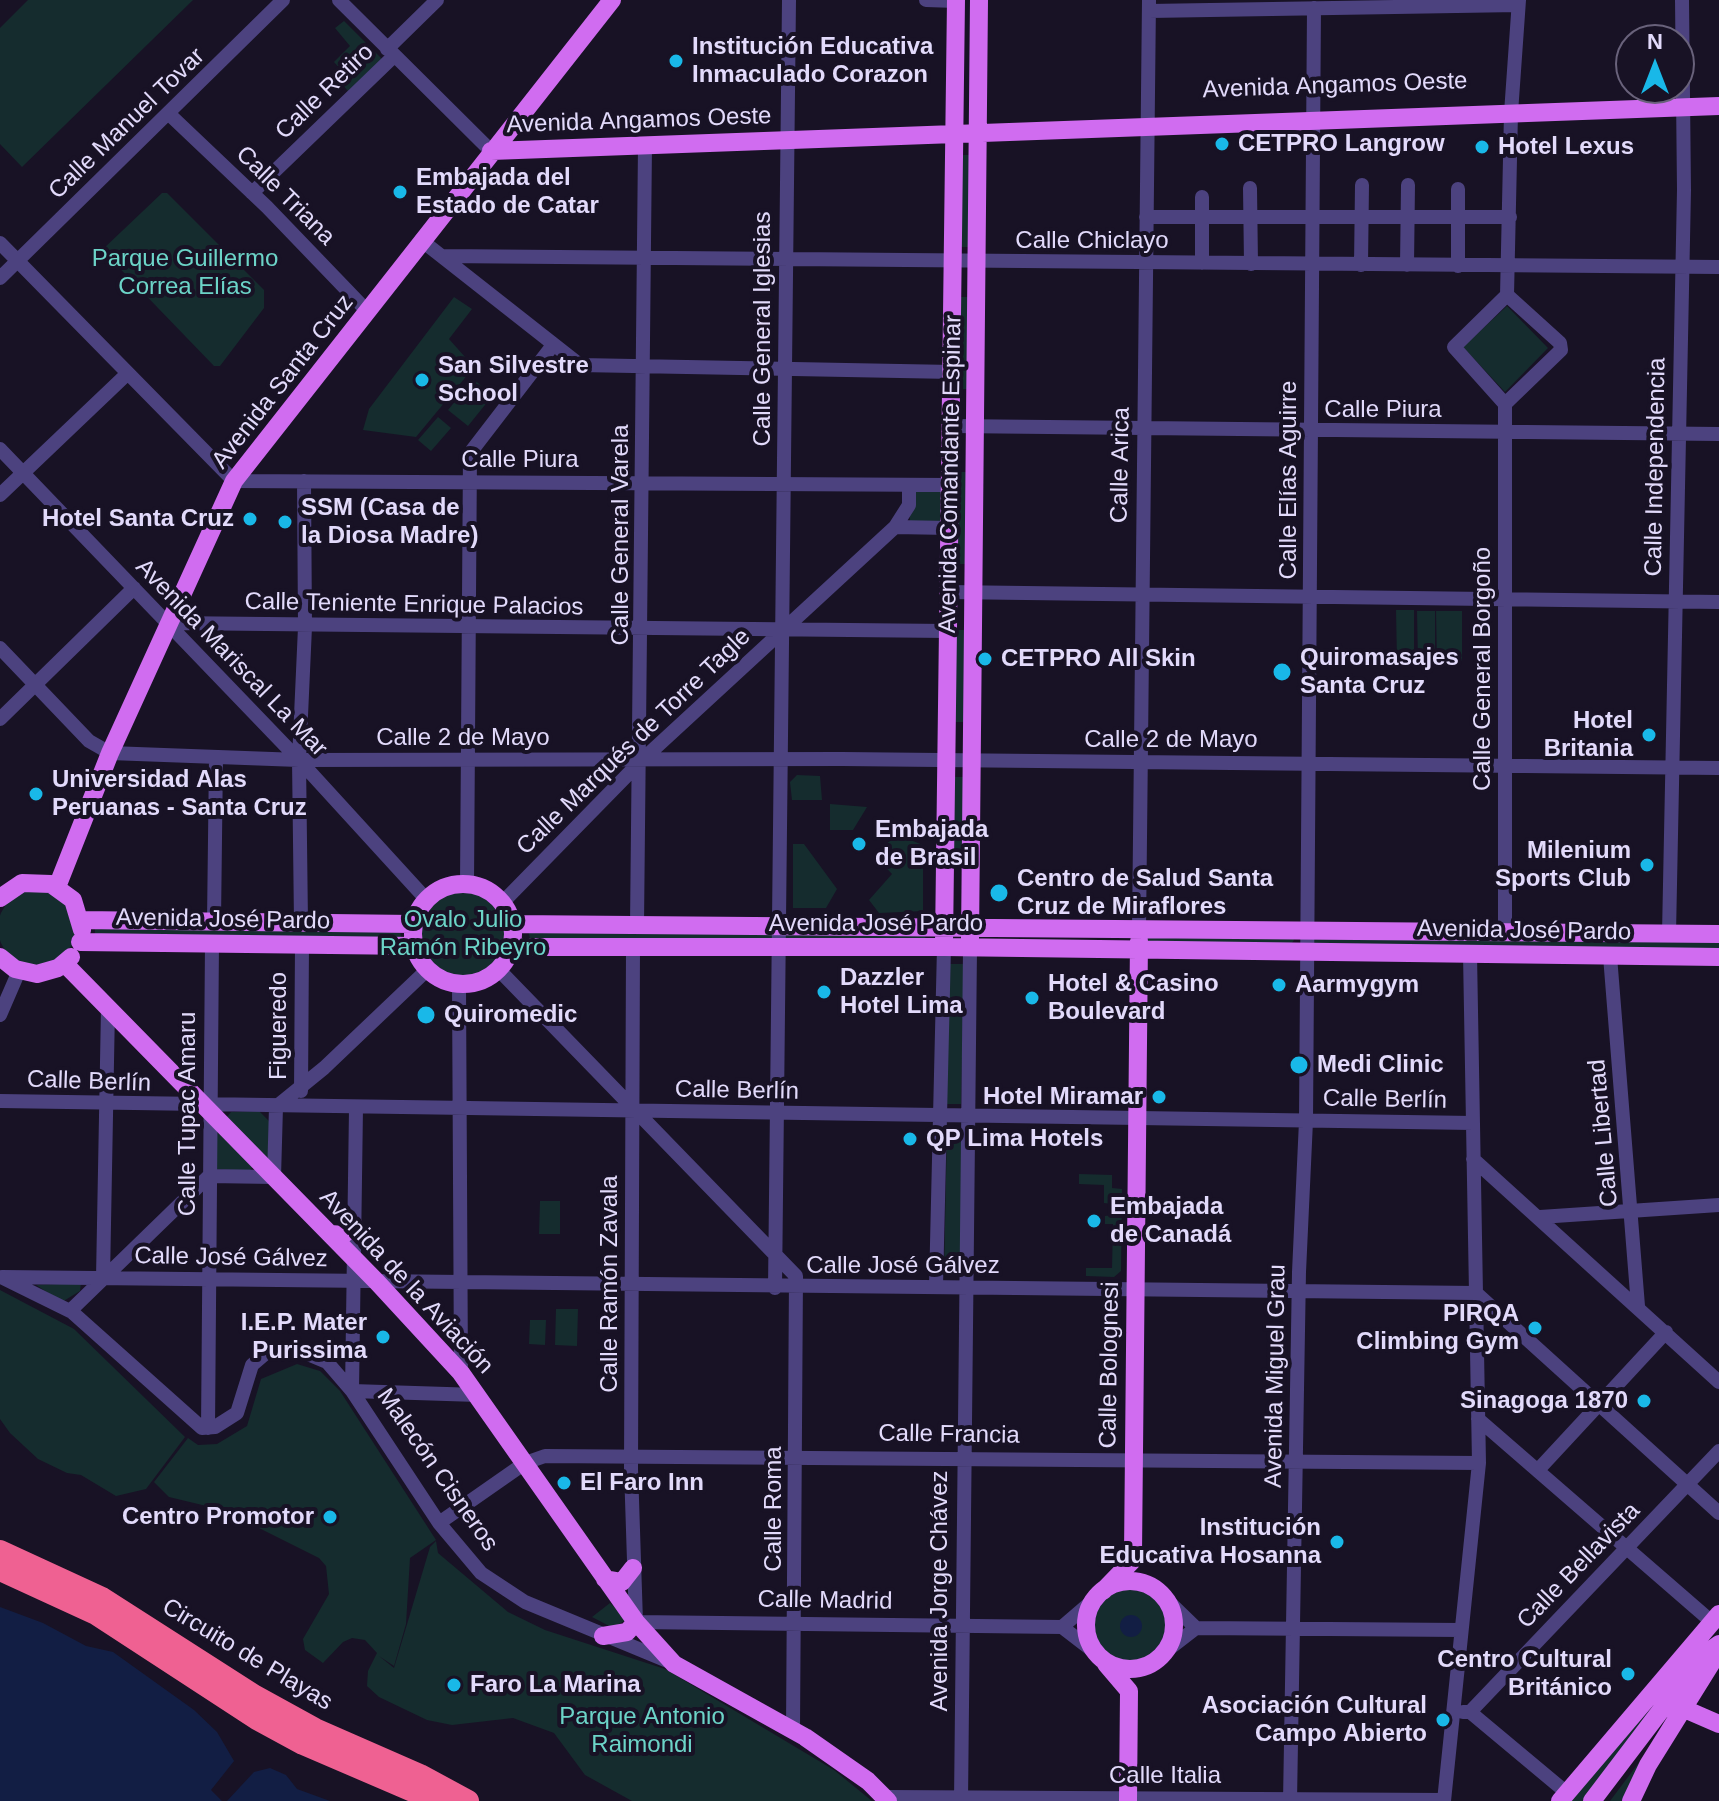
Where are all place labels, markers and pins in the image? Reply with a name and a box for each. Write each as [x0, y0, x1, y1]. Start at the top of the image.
place label: Institución Educativa Inmaculado Corazon [692, 33, 933, 89]
marker: Institución Educativa Inmaculado Corazon [667, 52, 685, 70]
place label: CETPRO Langrow [1238, 130, 1445, 158]
place label: Hotel Lexus [1498, 133, 1634, 161]
marker: CETPRO Langrow [1213, 135, 1231, 153]
marker: Hotel Lexus [1473, 138, 1491, 156]
place label: Embajada del Estado de Catar [416, 164, 599, 220]
marker: Embajada del Estado de Catar [391, 183, 409, 201]
place label: San Silvestre School [438, 352, 589, 408]
marker: San Silvestre School [413, 371, 431, 389]
place label: SSM (Casa de la Diosa Madre) [301, 494, 478, 550]
place label: Hotel Santa Cruz [42, 505, 234, 533]
marker: Hotel Santa Cruz [241, 510, 259, 528]
marker: SSM (Casa de la Diosa Madre) [276, 513, 294, 531]
place label: Quiromasajes Santa Cruz [1300, 644, 1459, 700]
place label: CETPRO All Skin [1001, 645, 1196, 673]
marker: CETPRO All Skin [976, 650, 994, 668]
marker: Quiromasajes Santa Cruz [1271, 661, 1293, 683]
place label: Hotel Britania [1544, 707, 1633, 763]
marker: Hotel Britania [1640, 726, 1658, 744]
place label: Universidad Alas Peruanas - Santa Cruz [52, 766, 307, 822]
marker: Universidad Alas Peruanas - Santa Cruz [27, 785, 45, 803]
place label: Embajada de Brasil [875, 816, 988, 872]
marker: Embajada de Brasil [850, 835, 868, 853]
place label: Milenium Sports Club [1495, 837, 1631, 893]
marker: Milenium Sports Club [1638, 856, 1656, 874]
place label: Centro de Salud Santa Cruz de Miraflores [1017, 865, 1273, 921]
marker: Centro de Salud Santa Cruz de Miraflores [988, 882, 1010, 904]
place label: Dazzler Hotel Lima [840, 964, 963, 1020]
place label: Hotel & Casino Boulevard [1048, 970, 1219, 1026]
place label: Aarmygym [1295, 971, 1419, 999]
marker: Aarmygym [1270, 976, 1288, 994]
marker: Dazzler Hotel Lima [815, 983, 833, 1001]
marker: Hotel & Casino Boulevard [1023, 989, 1041, 1007]
place label: Quiromedic [444, 1001, 577, 1029]
marker: Quiromedic [415, 1004, 437, 1026]
place label: Medi Clinic [1317, 1051, 1444, 1079]
marker: Medi Clinic [1288, 1054, 1310, 1076]
place label: Hotel Miramar [983, 1083, 1143, 1111]
marker: Hotel Miramar [1150, 1088, 1168, 1106]
place label: QP Lima Hotels [926, 1125, 1103, 1153]
marker: QP Lima Hotels [901, 1130, 919, 1148]
place label: Embajada de Canadá [1110, 1193, 1231, 1249]
marker: Embajada de Canadá [1085, 1212, 1103, 1230]
place label: PIRQA Climbing Gym [1356, 1300, 1519, 1356]
place label: I.E.P. Mater Purissima [241, 1309, 367, 1365]
marker: PIRQA Climbing Gym [1526, 1319, 1544, 1337]
marker: I.E.P. Mater Purissima [374, 1328, 392, 1346]
place label: Sinagoga 1870 [1460, 1387, 1628, 1415]
marker: Sinagoga 1870 [1635, 1392, 1653, 1410]
place label: El Faro Inn [580, 1469, 704, 1497]
marker: El Faro Inn [555, 1474, 573, 1492]
place label: Centro Promotor [122, 1503, 314, 1531]
marker: Centro Promotor [321, 1508, 339, 1526]
place label: Institución Educativa Hosanna [1100, 1514, 1321, 1570]
marker: Institución Educativa Hosanna [1328, 1533, 1346, 1551]
place label: Centro Cultural Británico [1437, 1646, 1612, 1702]
marker: Centro Cultural Británico [1619, 1665, 1637, 1683]
place label: Faro La Marina [470, 1671, 641, 1699]
marker: Faro La Marina [445, 1676, 463, 1694]
place label: Asociación Cultural Campo Abierto [1202, 1692, 1427, 1748]
marker: Asociación Cultural Campo Abierto [1434, 1711, 1452, 1729]

